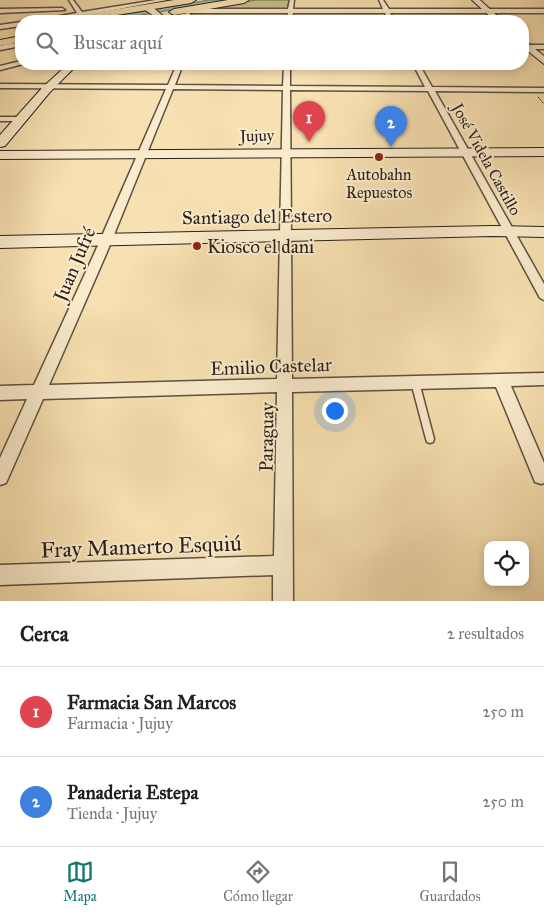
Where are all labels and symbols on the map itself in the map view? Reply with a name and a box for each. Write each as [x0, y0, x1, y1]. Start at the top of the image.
street label: José Videla Castillo [446, 98, 525, 219]
pin: 1 [293, 101, 325, 142]
pin: 2 [375, 106, 407, 147]
street label: Jujuy [238, 126, 275, 146]
marker: Autobahn Repuestos [373, 151, 385, 163]
place label: Autobahn Repuestos [345, 165, 412, 202]
street label: Santiago del Estero [182, 204, 333, 230]
street label: Juan Jufré [48, 224, 101, 307]
place label: Kiosco el dani [207, 235, 314, 258]
marker: Kiosco el dani [191, 240, 203, 252]
street label: Emilio Castelar [210, 353, 333, 380]
your location [322, 398, 348, 424]
street label: Paraguay [254, 401, 280, 472]
street label: Fray Mamerto Esquiú [40, 529, 242, 564]

